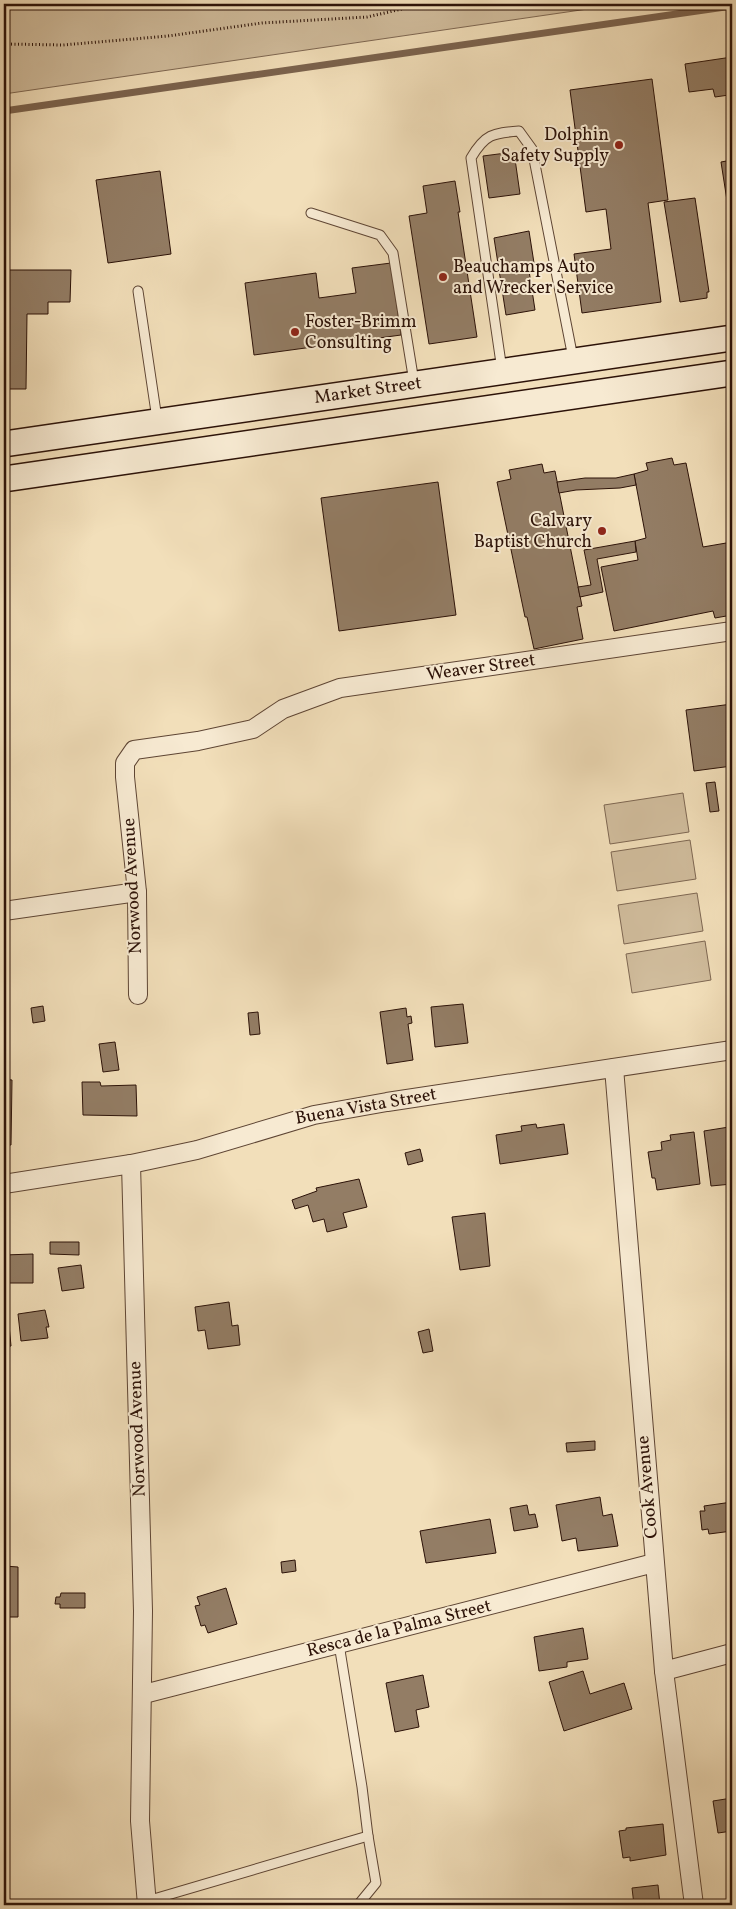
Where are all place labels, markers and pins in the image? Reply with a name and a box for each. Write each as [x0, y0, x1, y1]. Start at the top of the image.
place label: Dolphin Safety Supply [501, 123, 609, 169]
marker: Dolphin Safety Supply [613, 139, 625, 151]
place label: Beauchamps Auto and Wrecker Service [453, 255, 613, 301]
marker: Beauchamps Auto and Wrecker Service [437, 271, 449, 283]
place label: Foster-Brimm Consulting [305, 310, 417, 356]
marker: Foster-Brimm Consulting [289, 326, 301, 338]
place label: Calvary Baptist Church [474, 509, 592, 555]
marker: Calvary Baptist Church [596, 525, 608, 537]

